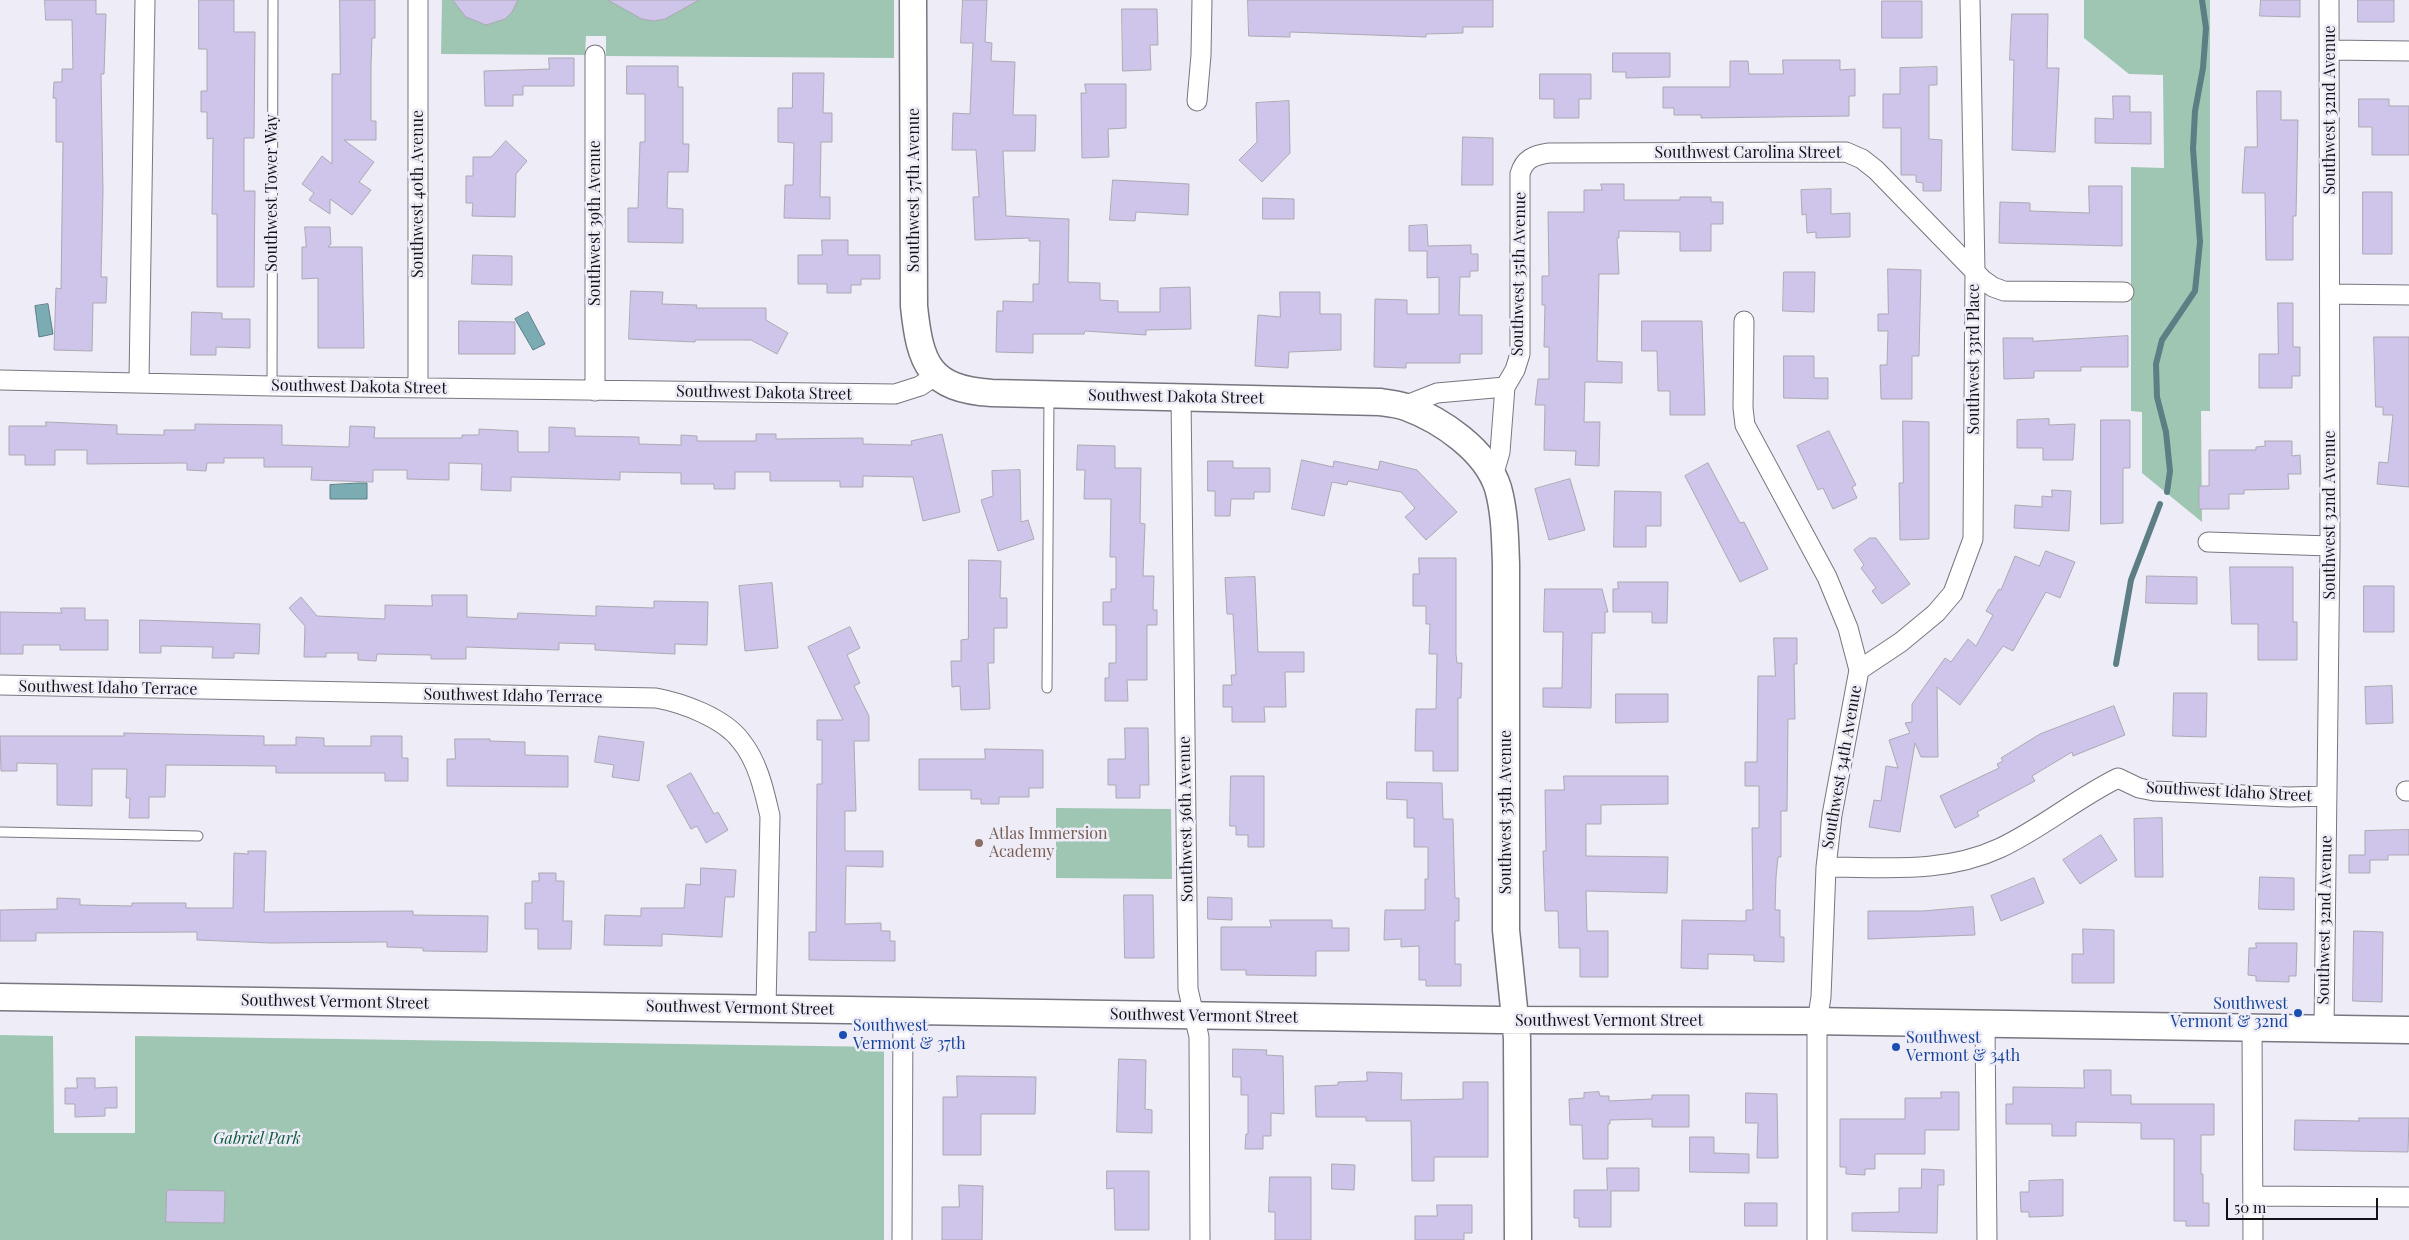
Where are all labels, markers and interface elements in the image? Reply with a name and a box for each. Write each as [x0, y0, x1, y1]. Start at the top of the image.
street label: Southwest 32nd Avenue [2320, 25, 2340, 195]
street label: Southwest 37th Avenue [904, 108, 924, 272]
street label: Southwest 40th Avenue [408, 110, 428, 278]
street label: Southwest Tower Way [262, 114, 282, 272]
street label: Southwest 39th Avenue [585, 140, 605, 306]
street label: Southwest Carolina Street [1655, 143, 1841, 163]
street label: Southwest 35th Avenue [1508, 192, 1530, 356]
street label: Southwest 33rd Place [1964, 284, 1984, 434]
street label: Southwest Dakota Street [271, 376, 447, 398]
street label: Southwest Dakota Street [676, 382, 852, 404]
street label: Southwest Dakota Street [1088, 386, 1264, 408]
street label: Southwest 32nd Avenue [2320, 430, 2340, 600]
street label: Southwest Idaho Terrace [19, 677, 197, 699]
street label: Southwest 34th Avenue [1818, 684, 1866, 850]
street label: Southwest Idaho Terrace [424, 685, 602, 707]
street label: Southwest 35th Avenue [1496, 730, 1516, 894]
street label: Southwest 36th Avenue [1175, 736, 1197, 902]
street label: Southwest Idaho Street [2145, 778, 2313, 806]
place label: Atlas Immersion Academy [989, 824, 1108, 862]
street label: Southwest 32nd Avenue [2314, 835, 2336, 1005]
marker: Atlas Immersion Academy [973, 837, 985, 849]
street label: Southwest Vermont Street [241, 991, 429, 1013]
place label: Southwest Vermont & 32nd [2170, 994, 2288, 1032]
street label: Southwest Vermont Street [646, 997, 834, 1019]
street label: Southwest Vermont Street [1110, 1005, 1298, 1027]
marker: Southwest Vermont & 32nd [2292, 1007, 2304, 1019]
street label: Southwest Vermont Street [1515, 1011, 1703, 1031]
place label: Southwest Vermont & 37th [853, 1016, 966, 1054]
place label: Southwest Vermont & 34th [1906, 1028, 2020, 1066]
marker: Southwest Vermont & 37th [837, 1029, 849, 1041]
marker: Southwest Vermont & 34th [1890, 1041, 1902, 1053]
park label: Gabriel Park [213, 1129, 301, 1149]
scale bar [2229, 1188, 2382, 1220]
text: 50 m [2234, 1197, 2266, 1217]

